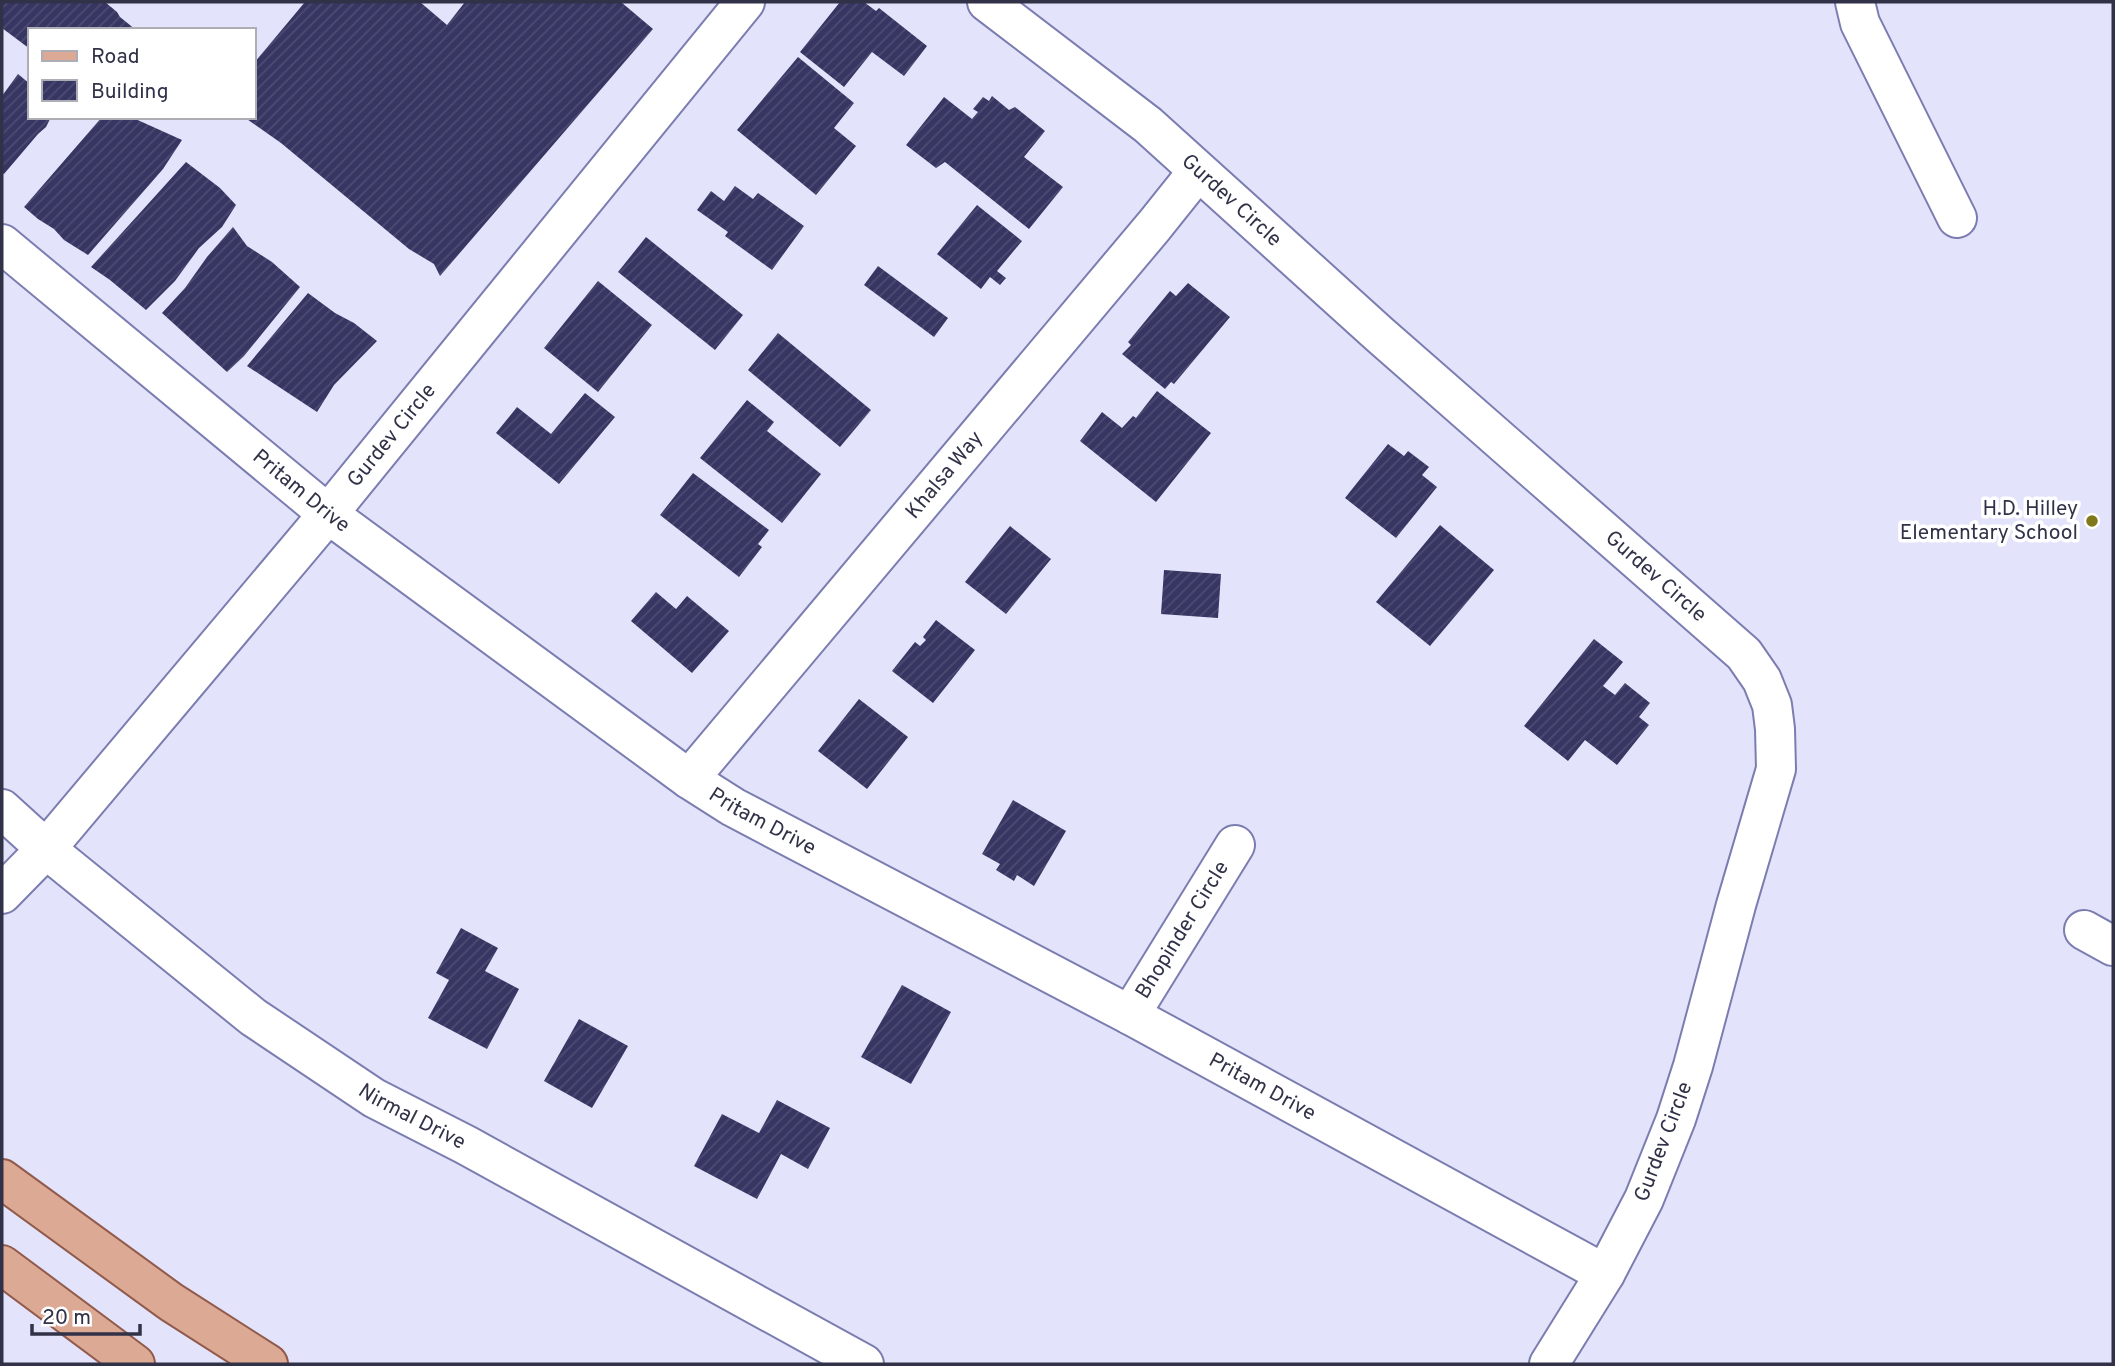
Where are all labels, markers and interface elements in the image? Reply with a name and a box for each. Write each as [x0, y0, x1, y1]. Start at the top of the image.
legend [28, 28, 256, 119]
text: Road [91, 44, 140, 71]
text: Building [91, 79, 169, 106]
street label: Gurdev Circle [1175, 148, 1287, 253]
street label: Gurdev Circle [342, 378, 442, 493]
street label: Khalsa Way [900, 426, 989, 525]
street label: Pritam Drive [247, 443, 355, 539]
place label: H.D. Hilley Elementary School [1900, 496, 2078, 547]
marker: H.D. Hilley Elementary School [2084, 513, 2100, 529]
street label: Gurdev Circle [1599, 525, 1712, 628]
street label: Pritam Drive [703, 781, 821, 862]
street label: Bhopinder Circle [1130, 856, 1235, 1004]
street label: Pritam Drive [1204, 1047, 1321, 1127]
street label: Nirmal Drive [353, 1078, 470, 1156]
street label: Gurdev Circle [1629, 1078, 1699, 1206]
scale bar [32, 1292, 140, 1336]
text: 20 m [42, 1305, 91, 1332]

